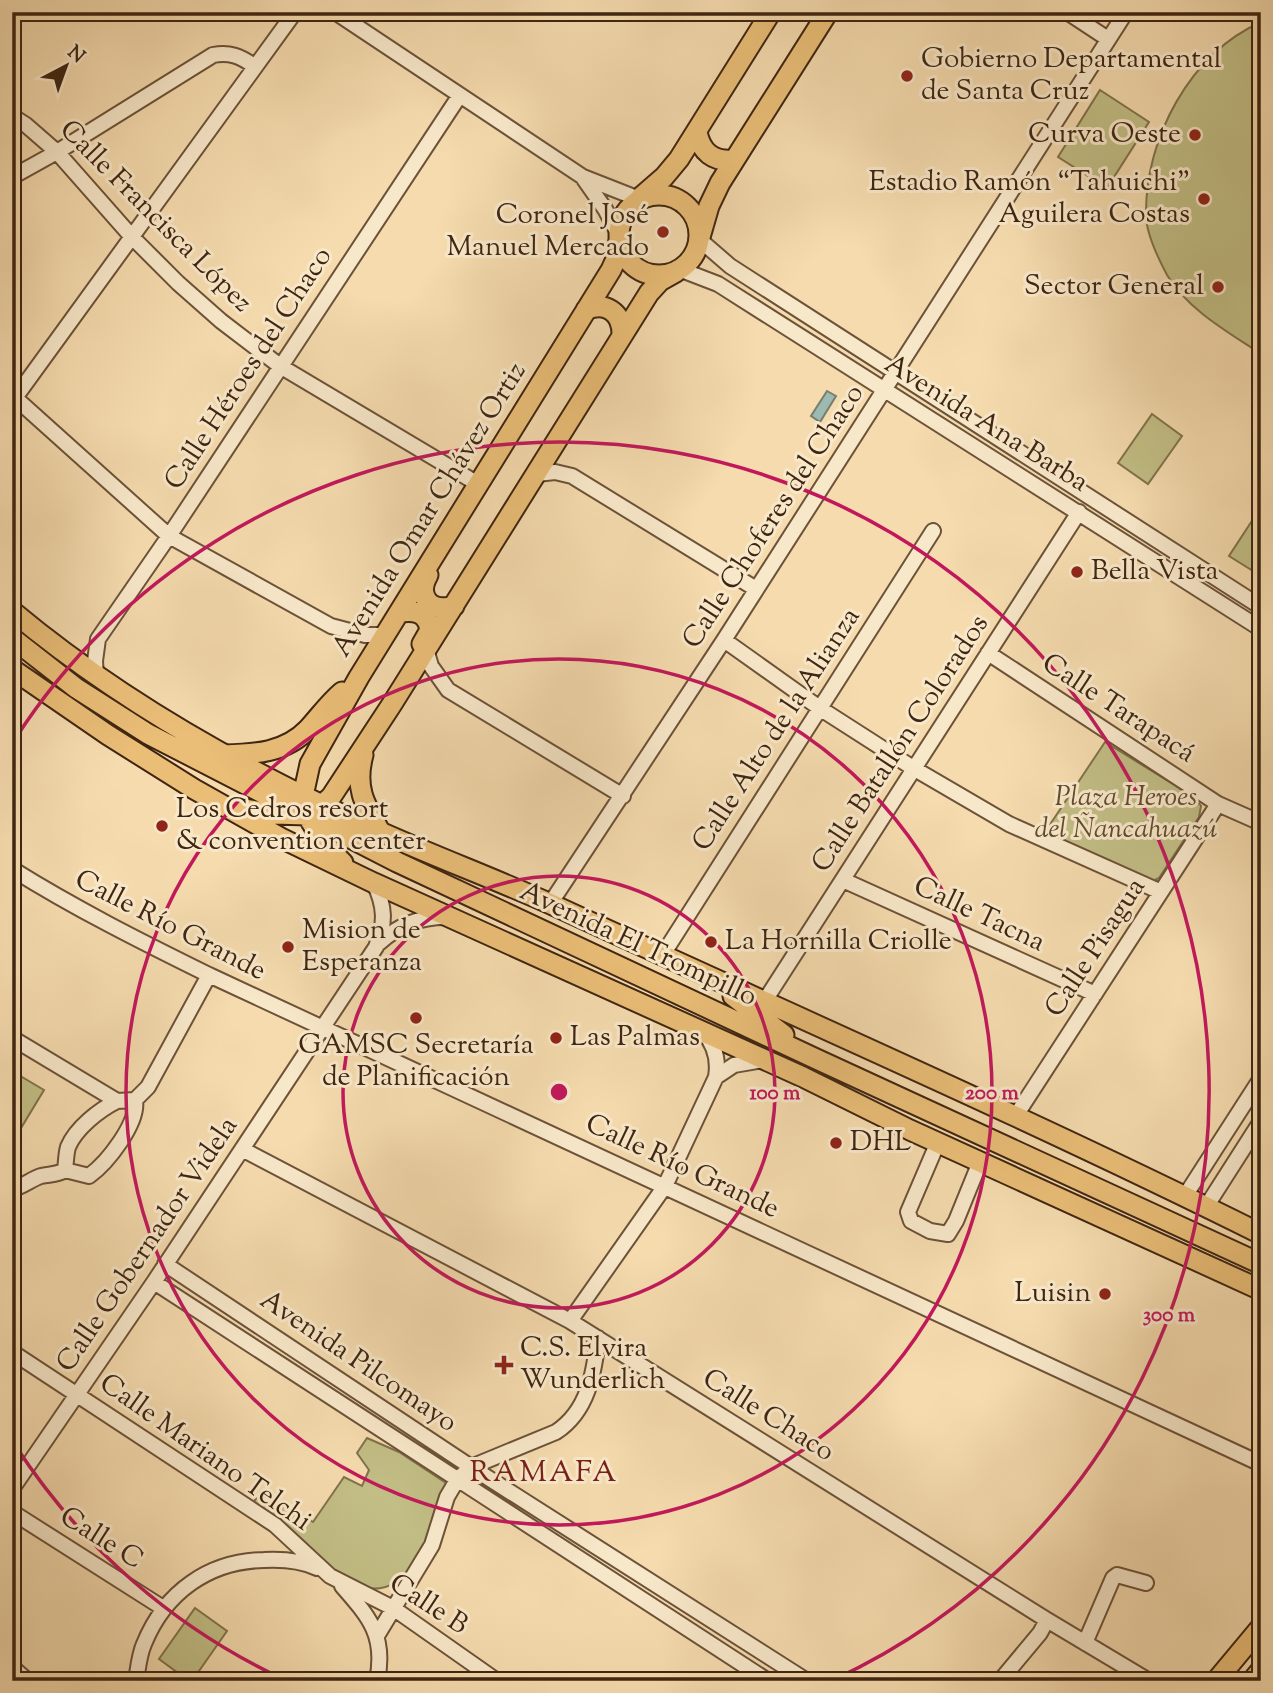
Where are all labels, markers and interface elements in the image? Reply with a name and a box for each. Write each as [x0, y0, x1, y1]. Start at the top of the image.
north arrow [32, 32, 102, 102]
text: N [61, 40, 90, 70]
place label: Gobierno Departamental de Santa Cruz [921, 40, 1222, 112]
marker: Gobierno Departamental de Santa Cruz [899, 68, 915, 84]
street label: Calle Francisca López [49, 111, 261, 323]
place label: Curva Oeste [1028, 115, 1181, 155]
marker: Curva Oeste [1187, 127, 1203, 143]
place label: Estadio Ramón “Tahuichi” Aguilera Costas [869, 163, 1190, 235]
marker: Estadio Ramón “Tahuichi” Aguilera Costas [1196, 191, 1212, 207]
place label: Coronel José Manuel Mercado [446, 196, 649, 268]
marker: Coronel José Manuel Mercado [655, 224, 671, 240]
street label: Calle Héroes del Chaco [155, 240, 343, 498]
place label: Sector General [1024, 267, 1204, 307]
marker: Sector General [1210, 279, 1226, 295]
street label: Avenida Ana Barba [876, 345, 1096, 503]
street label: Avenida Omar Chávez Ortiz [323, 355, 537, 665]
street label: Calle Choferes del Chaco [673, 377, 875, 657]
place label: Bella Vista [1091, 552, 1219, 592]
marker: Bella Vista [1069, 564, 1085, 580]
street label: Calle Alto de la Alianza [683, 600, 871, 860]
street label: Calle Batallón Colorados [803, 607, 999, 881]
street label: Calle Tarapacá [1033, 644, 1203, 774]
park label: Plaza Heroes del Ñancahuazú [1035, 778, 1218, 850]
place label: Los Cedros resort & convention center [176, 790, 426, 862]
marker: Los Cedros resort & convention center [154, 818, 170, 834]
street label: Calle Río Grande [67, 861, 273, 991]
street label: Calle Tacna [907, 867, 1052, 963]
street label: Calle Pisagua [1036, 870, 1156, 1026]
street label: Avenida El Trompillo [513, 872, 763, 1018]
place label: Mision de Esperanza [302, 911, 422, 983]
place label: La Hornilla Criolle [725, 922, 952, 962]
marker: La Hornilla Criolle [703, 934, 719, 950]
marker: Mision de Esperanza [280, 939, 296, 955]
marker: GAMSC Secretaría de Planificación [408, 1010, 424, 1026]
place label: Las Palmas [570, 1018, 700, 1058]
place label: GAMSC Secretaría de Planificación [298, 1026, 534, 1098]
marker: Las Palmas [548, 1030, 564, 1046]
text: 100 m [750, 1079, 801, 1109]
text: 200 m [965, 1079, 1020, 1109]
centre of rings [547, 1080, 571, 1104]
street label: Calle Río Grande [578, 1105, 786, 1229]
street label: Calle Gobernador Videla [47, 1109, 249, 1381]
place label: DHL [850, 1123, 911, 1163]
marker: DHL [828, 1135, 844, 1151]
place label: Luisin [1015, 1274, 1091, 1314]
street label: Avenida Pilcomayo [251, 1281, 465, 1443]
marker: Luisin [1097, 1286, 1113, 1302]
text: 300 m [1143, 1301, 1196, 1331]
place label: C.S. Elvira Wunderlich [520, 1329, 665, 1401]
marker: C.S. Elvira Wunderlich [494, 1355, 514, 1375]
street label: Calle Chaco [694, 1360, 842, 1472]
street label: Calle Mariano Telchi [91, 1365, 319, 1541]
district label: RAMAFA [469, 1452, 619, 1495]
street label: Calle C [51, 1498, 151, 1580]
street label: Calle B [381, 1565, 475, 1645]

